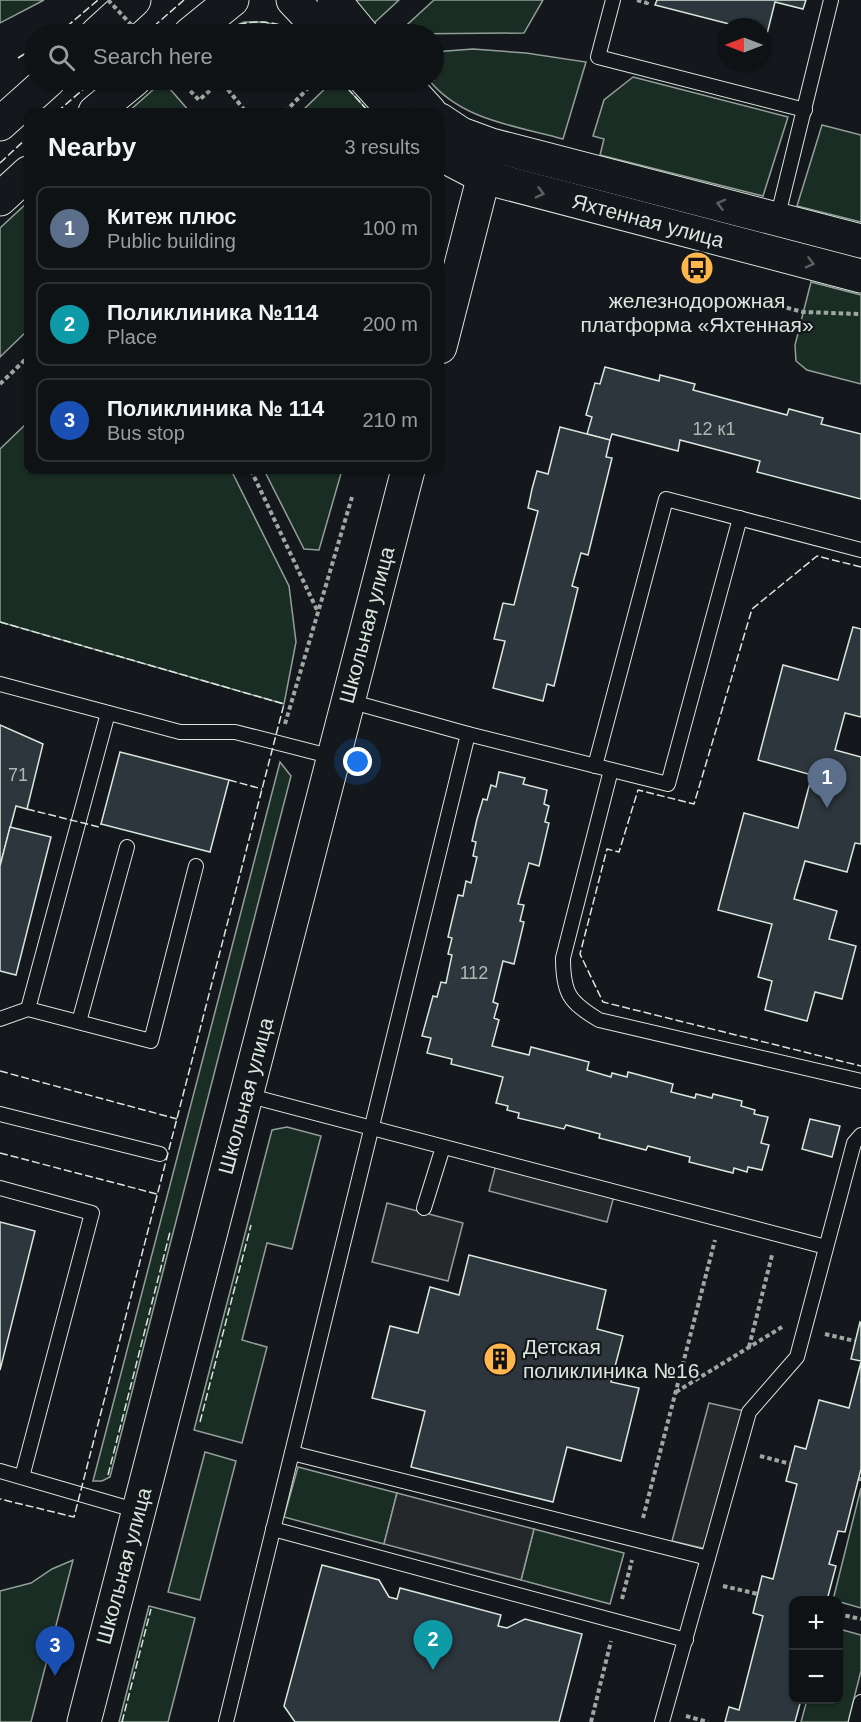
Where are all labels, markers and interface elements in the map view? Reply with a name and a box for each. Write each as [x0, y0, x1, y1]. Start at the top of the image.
north arrow [717, 18, 771, 72]
search box [24, 24, 444, 90]
icon: search [45, 41, 78, 74]
text: Search here [93, 44, 213, 69]
text: Nearby [48, 132, 136, 162]
text: 3 results [344, 136, 420, 158]
one-way arrow [535, 185, 545, 198]
street label: Яхтенная улица [570, 189, 727, 252]
one-way arrow [716, 199, 727, 211]
text: Китеж плюс [107, 204, 236, 229]
text: 1 [64, 217, 75, 239]
text: 100 m [362, 217, 418, 239]
text: Public building [107, 230, 236, 252]
bus stop icon: железнодорожная платформа «Яхтенная» [679, 250, 715, 286]
one-way arrow [805, 256, 815, 269]
place label: железнодорожная платформа «Яхтенная» [580, 289, 814, 336]
text: Поликлиника №114 [107, 300, 318, 325]
text: 2 [64, 313, 75, 335]
text: 200 m [362, 313, 418, 335]
text: Place [107, 326, 157, 348]
text: Поликлиника № 114 [107, 396, 324, 421]
text: 3 [64, 409, 75, 431]
text: 210 m [362, 409, 418, 431]
house number: 12 к1 [693, 419, 735, 439]
text: Bus stop [107, 422, 185, 444]
street label: Школьная улица [335, 544, 399, 706]
your location [343, 747, 372, 776]
pin: 1 [808, 758, 846, 808]
house number: 71 [8, 765, 28, 785]
house number: 112 [460, 963, 488, 983]
street label: Школьная улица [214, 1015, 278, 1177]
place label: Детская поликлиника №16 [523, 1335, 699, 1382]
building icon: Детская поликлиника №16 [482, 1341, 518, 1377]
street label: Школьная улица [92, 1485, 156, 1647]
map controls [789, 1596, 843, 1704]
button: + [789, 1596, 843, 1650]
pin: 2 [414, 1620, 452, 1670]
pin: 3 [36, 1626, 74, 1676]
button: − [789, 1650, 843, 1704]

